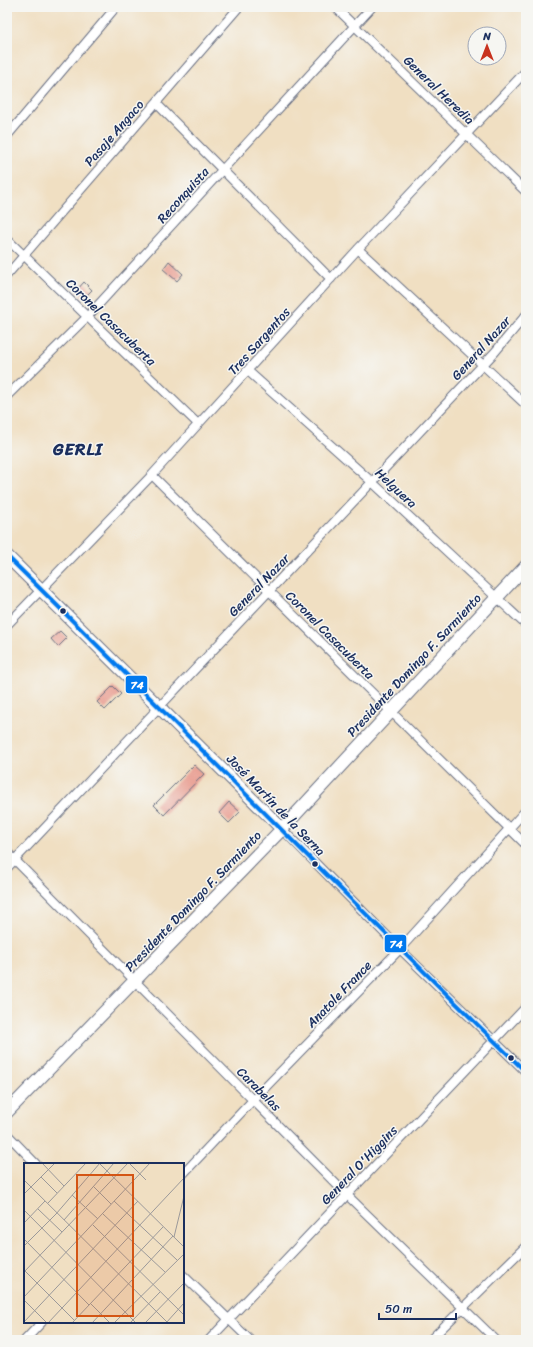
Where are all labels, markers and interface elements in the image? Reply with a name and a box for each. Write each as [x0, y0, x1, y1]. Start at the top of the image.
north arrow [467, 26, 507, 66]
text: N [482, 27, 491, 46]
street label: General Heredia [398, 50, 481, 131]
street label: Pasaje Angaco [78, 94, 150, 172]
street label: Reconquista [151, 161, 215, 229]
street label: Coronel Casacuberta [60, 272, 162, 372]
street label: Tres Sargentos [222, 301, 297, 380]
street label: General Nazar [445, 310, 517, 386]
district label: GERLI [52, 434, 103, 464]
street label: Helguera [369, 462, 423, 514]
street label: General Nazar [223, 547, 296, 622]
street label: Coronel Casacuberta [280, 585, 380, 685]
street label: Presidente Domingo F. Sarmiento [341, 588, 487, 742]
unlabelled marker [58, 606, 68, 616]
line badge: 74 [125, 675, 148, 694]
text: 74 [130, 676, 144, 695]
street label: José Martín de la Serna [220, 748, 331, 862]
street label: Presidente Domingo F. Sarmiento [119, 825, 267, 977]
unlabelled marker [310, 859, 320, 869]
line badge: 74 [384, 934, 407, 953]
text: 74 [389, 935, 403, 954]
street label: Anatole France [300, 955, 378, 1034]
unlabelled marker [506, 1053, 516, 1063]
street label: Carabelas [231, 1061, 288, 1118]
street label: General O'Higgins [315, 1119, 404, 1210]
inset map [24, 1163, 184, 1323]
scale bar [379, 1295, 456, 1321]
text: 50 m [385, 1298, 412, 1320]

